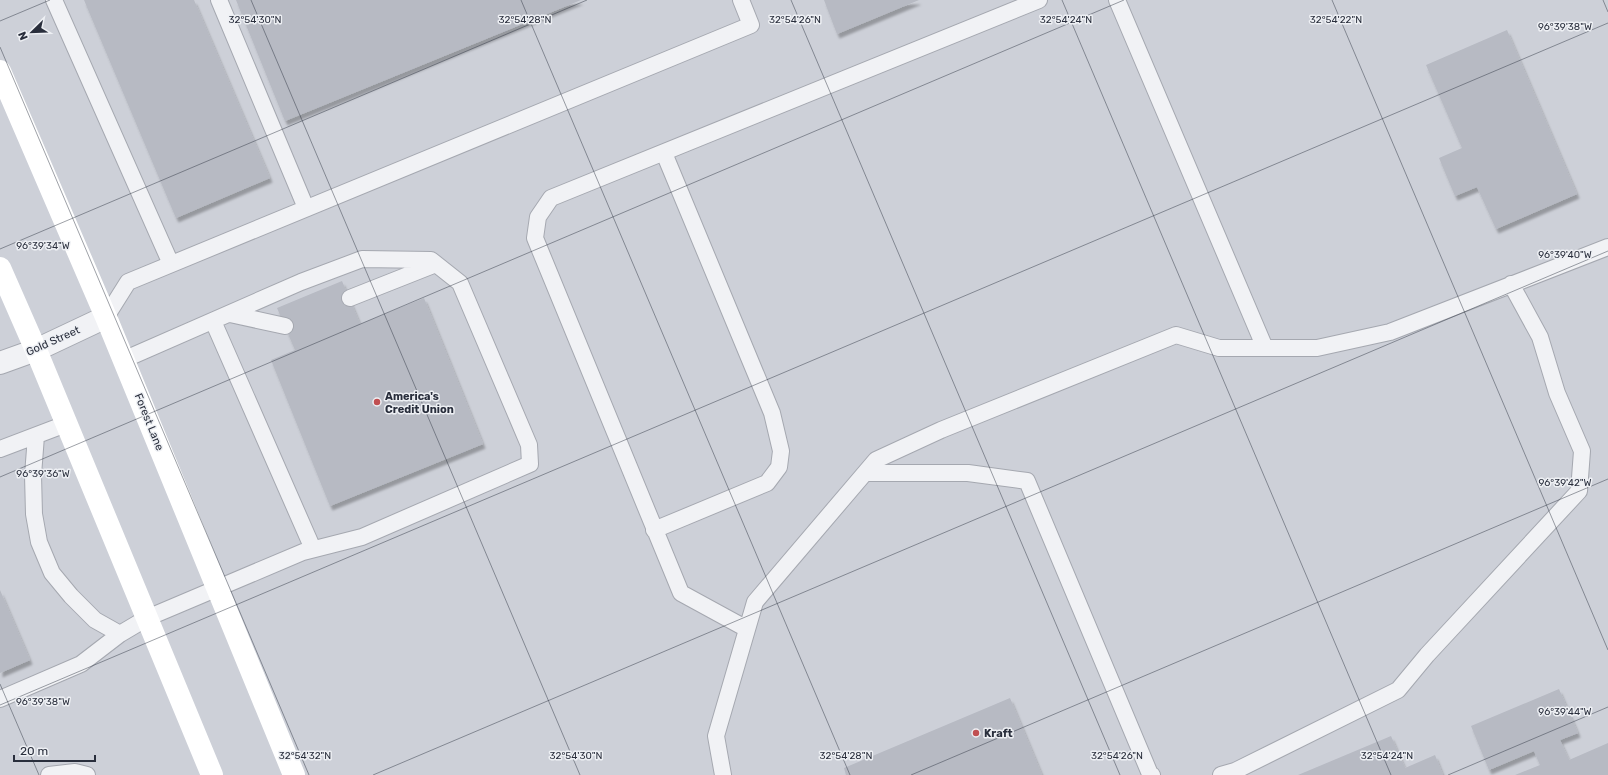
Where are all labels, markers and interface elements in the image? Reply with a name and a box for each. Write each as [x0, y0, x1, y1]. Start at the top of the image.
north arrow [12, 12, 52, 52]
text: 32°54'30"N [229, 14, 282, 26]
text: 32°54'28"N [499, 14, 551, 26]
text: 32°54'26"N [769, 14, 821, 26]
text: 32°54'24"N [1040, 14, 1092, 26]
text: 32°54'22"N [1310, 14, 1362, 26]
text: 96°39'38"W [1538, 21, 1592, 33]
text: N [16, 29, 31, 42]
text: 96°39'34"W [16, 240, 70, 252]
text: 96°39'40"W [1538, 249, 1592, 261]
street label: Gold Street [24, 323, 83, 359]
place label: America's Credit Union [385, 390, 454, 416]
street label: Forest Lane [132, 391, 166, 453]
marker: America's Credit Union [372, 397, 382, 407]
text: 96°39'36"W [16, 468, 70, 480]
text: 96°39'42"W [1538, 477, 1592, 489]
text: 96°39'38"W [16, 696, 70, 708]
text: 96°39'44"W [1538, 706, 1592, 718]
place label: Kraft [984, 727, 1013, 740]
marker: Kraft [971, 728, 981, 738]
scale bar [14, 737, 95, 763]
text: 20 m [20, 744, 48, 758]
text: 32°54'32"N [279, 750, 331, 762]
text: 32°54'30"N [550, 750, 603, 762]
text: 32°54'28"N [820, 750, 872, 762]
text: 32°54'26"N [1091, 750, 1143, 762]
text: 32°54'24"N [1361, 750, 1413, 762]

